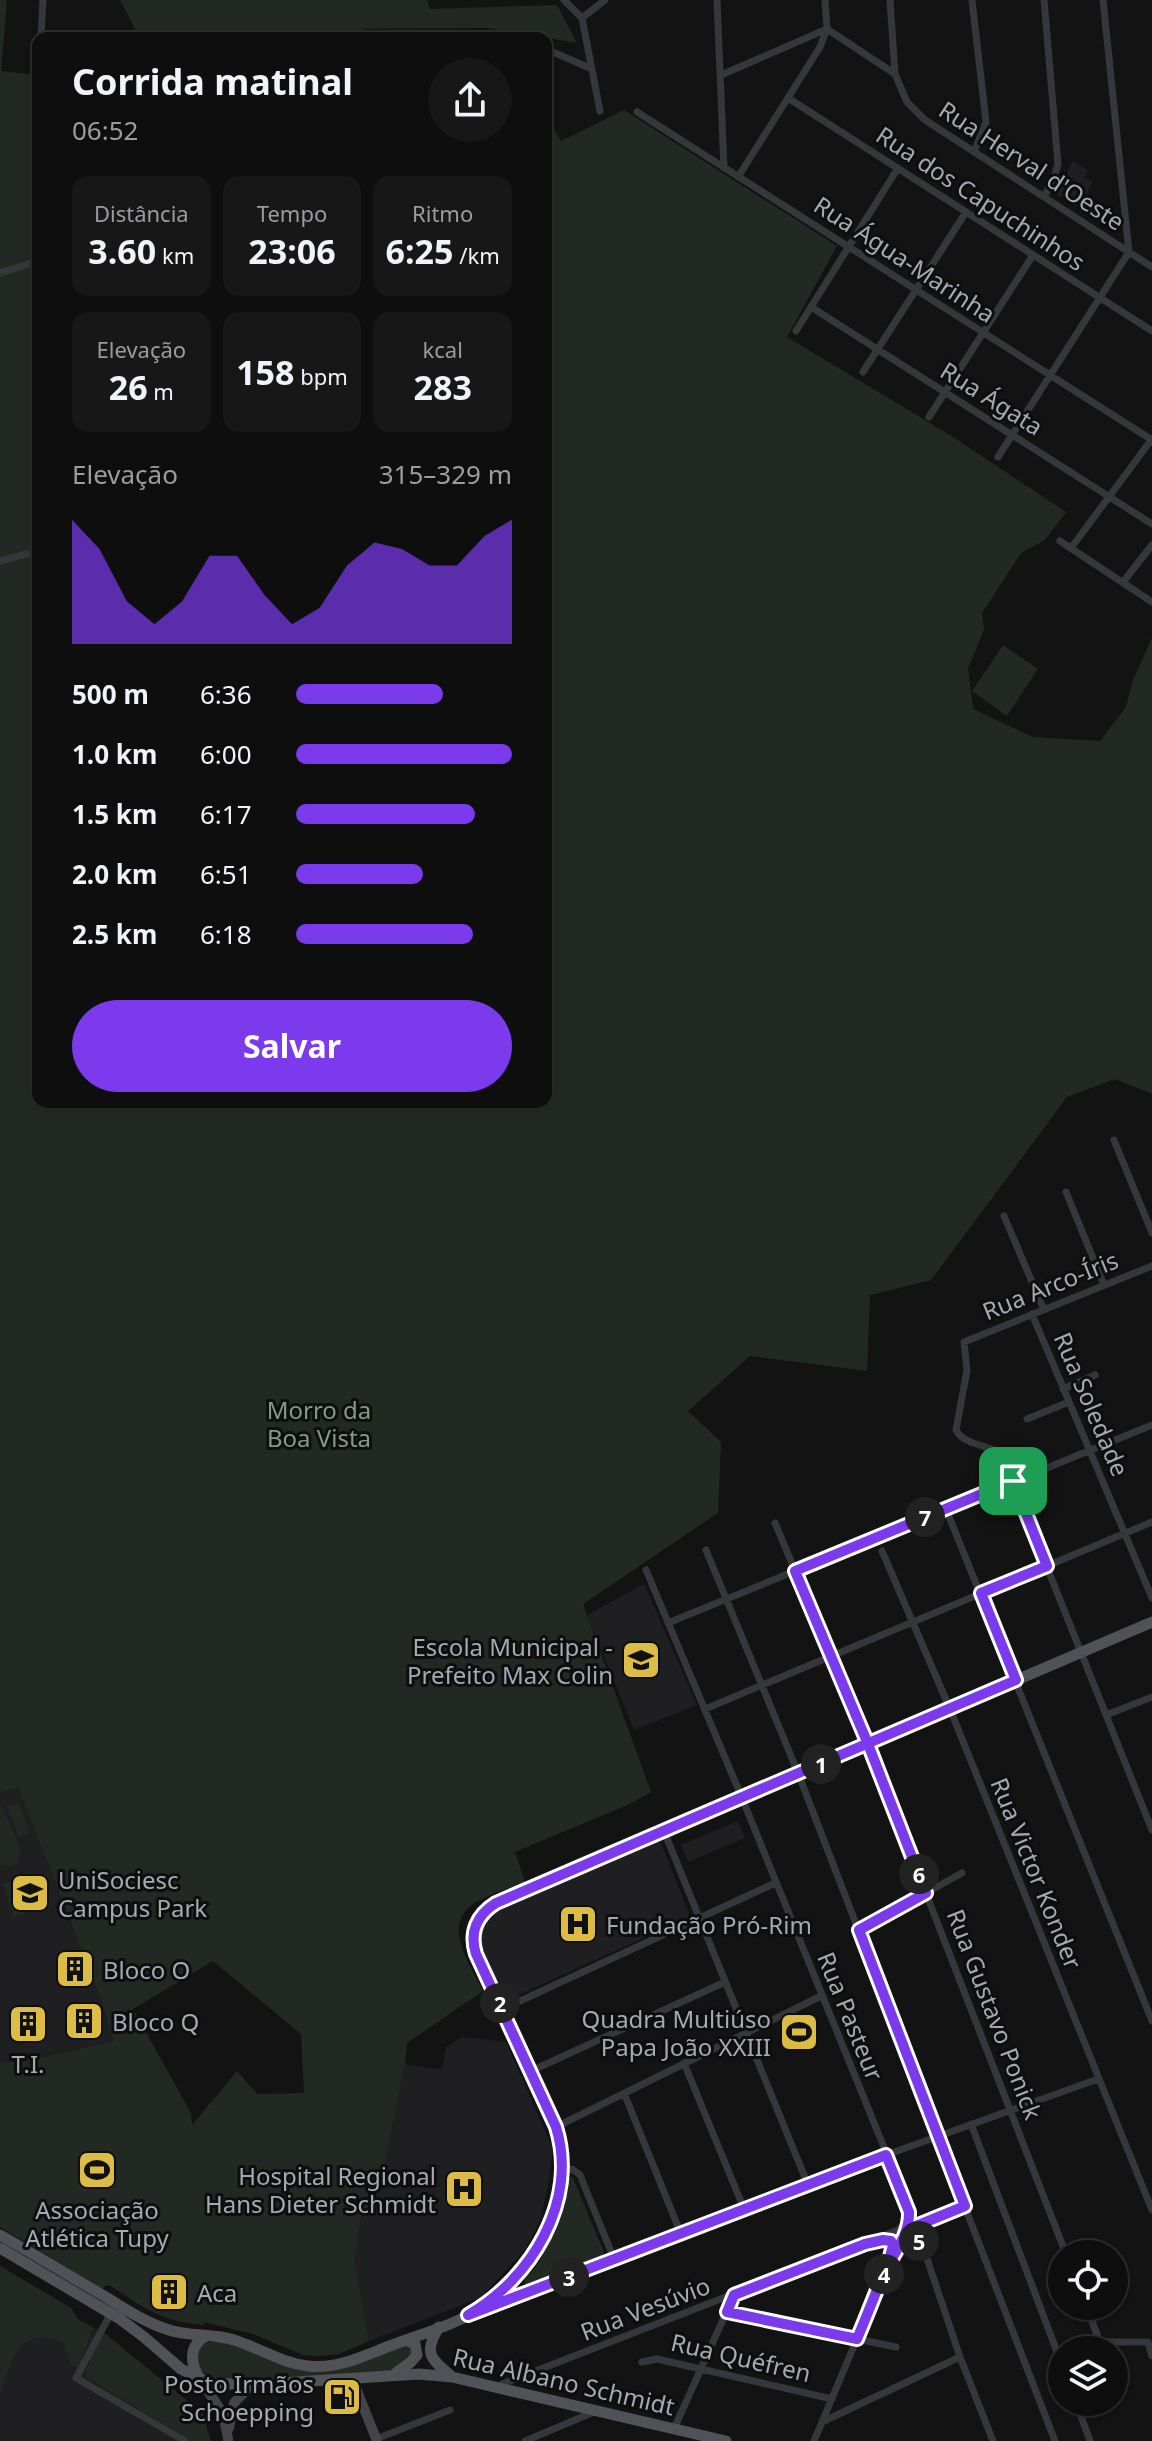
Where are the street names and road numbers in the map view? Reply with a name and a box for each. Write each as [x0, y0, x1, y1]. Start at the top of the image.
street label: Rua Herval d'Oeste [933, 93, 1131, 237]
street label: Rua dos Capuchinhos [870, 118, 1092, 278]
street label: Rua Água-Marinha [808, 188, 1002, 330]
street label: Rua Ágata [934, 353, 1050, 443]
street label: Rua Arco-Íris [977, 1243, 1123, 1327]
street label: Rua Soledade [1047, 1327, 1137, 1481]
street label: Rua Victor Konder [984, 1773, 1090, 1974]
street label: Rua Gustavo Ponick [940, 1904, 1050, 2124]
street label: Rua Pasteur [810, 1947, 892, 2085]
street label: Rua Vesúvio [576, 2268, 714, 2348]
street label: Rua Quéfren [668, 2325, 814, 2389]
street label: Rua Albano Schmidt [450, 2339, 678, 2423]

